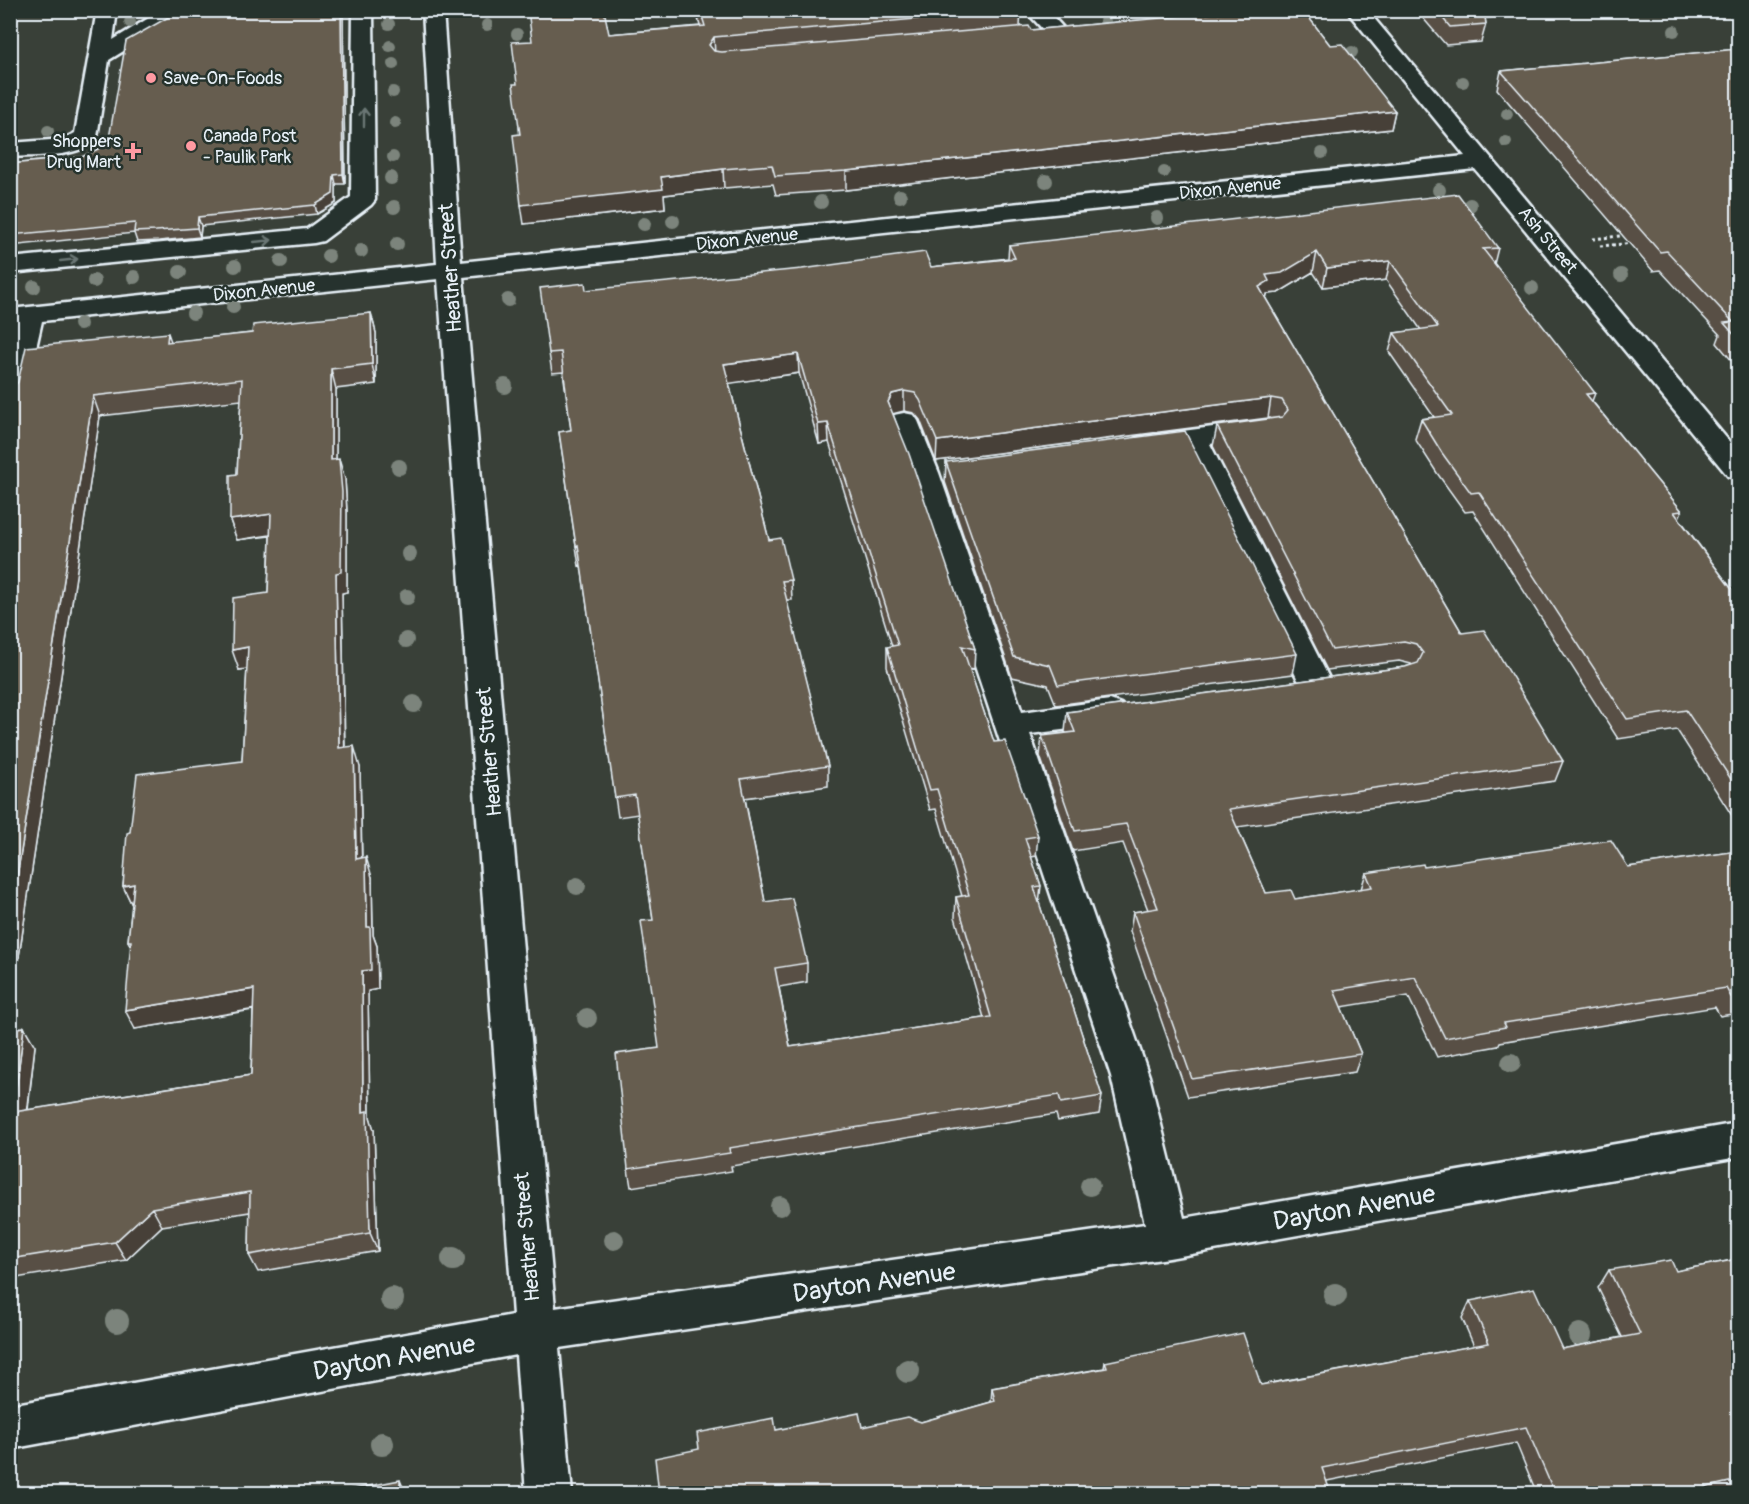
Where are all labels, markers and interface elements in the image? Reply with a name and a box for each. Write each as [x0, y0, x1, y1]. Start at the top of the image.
place label: Save-On-Foods [163, 67, 282, 90]
marker: Save-On-Foods [144, 71, 158, 85]
one-way arrow [358, 108, 370, 128]
place label: Canada Post - Paulik Park [203, 125, 297, 169]
place label: Shoppers Drug Mart [46, 130, 122, 174]
marker: Canada Post - Paulik Park [184, 139, 198, 153]
marker: Shoppers Drug Mart [126, 144, 140, 158]
street label: Dixon Avenue [1178, 172, 1282, 205]
street label: Heather Street [432, 202, 468, 334]
street label: Ash Street [1513, 202, 1583, 279]
street label: Dixon Avenue [695, 223, 799, 256]
one-way arrow [252, 235, 272, 246]
one-way arrow [58, 254, 78, 265]
street label: Dixon Avenue [212, 274, 316, 307]
street label: Heather Street [470, 686, 509, 818]
street label: Heather Street [508, 1171, 547, 1303]
street label: Dayton Avenue [1271, 1178, 1438, 1238]
street label: Dayton Avenue [791, 1256, 958, 1310]
street label: Dayton Avenue [311, 1328, 478, 1388]

